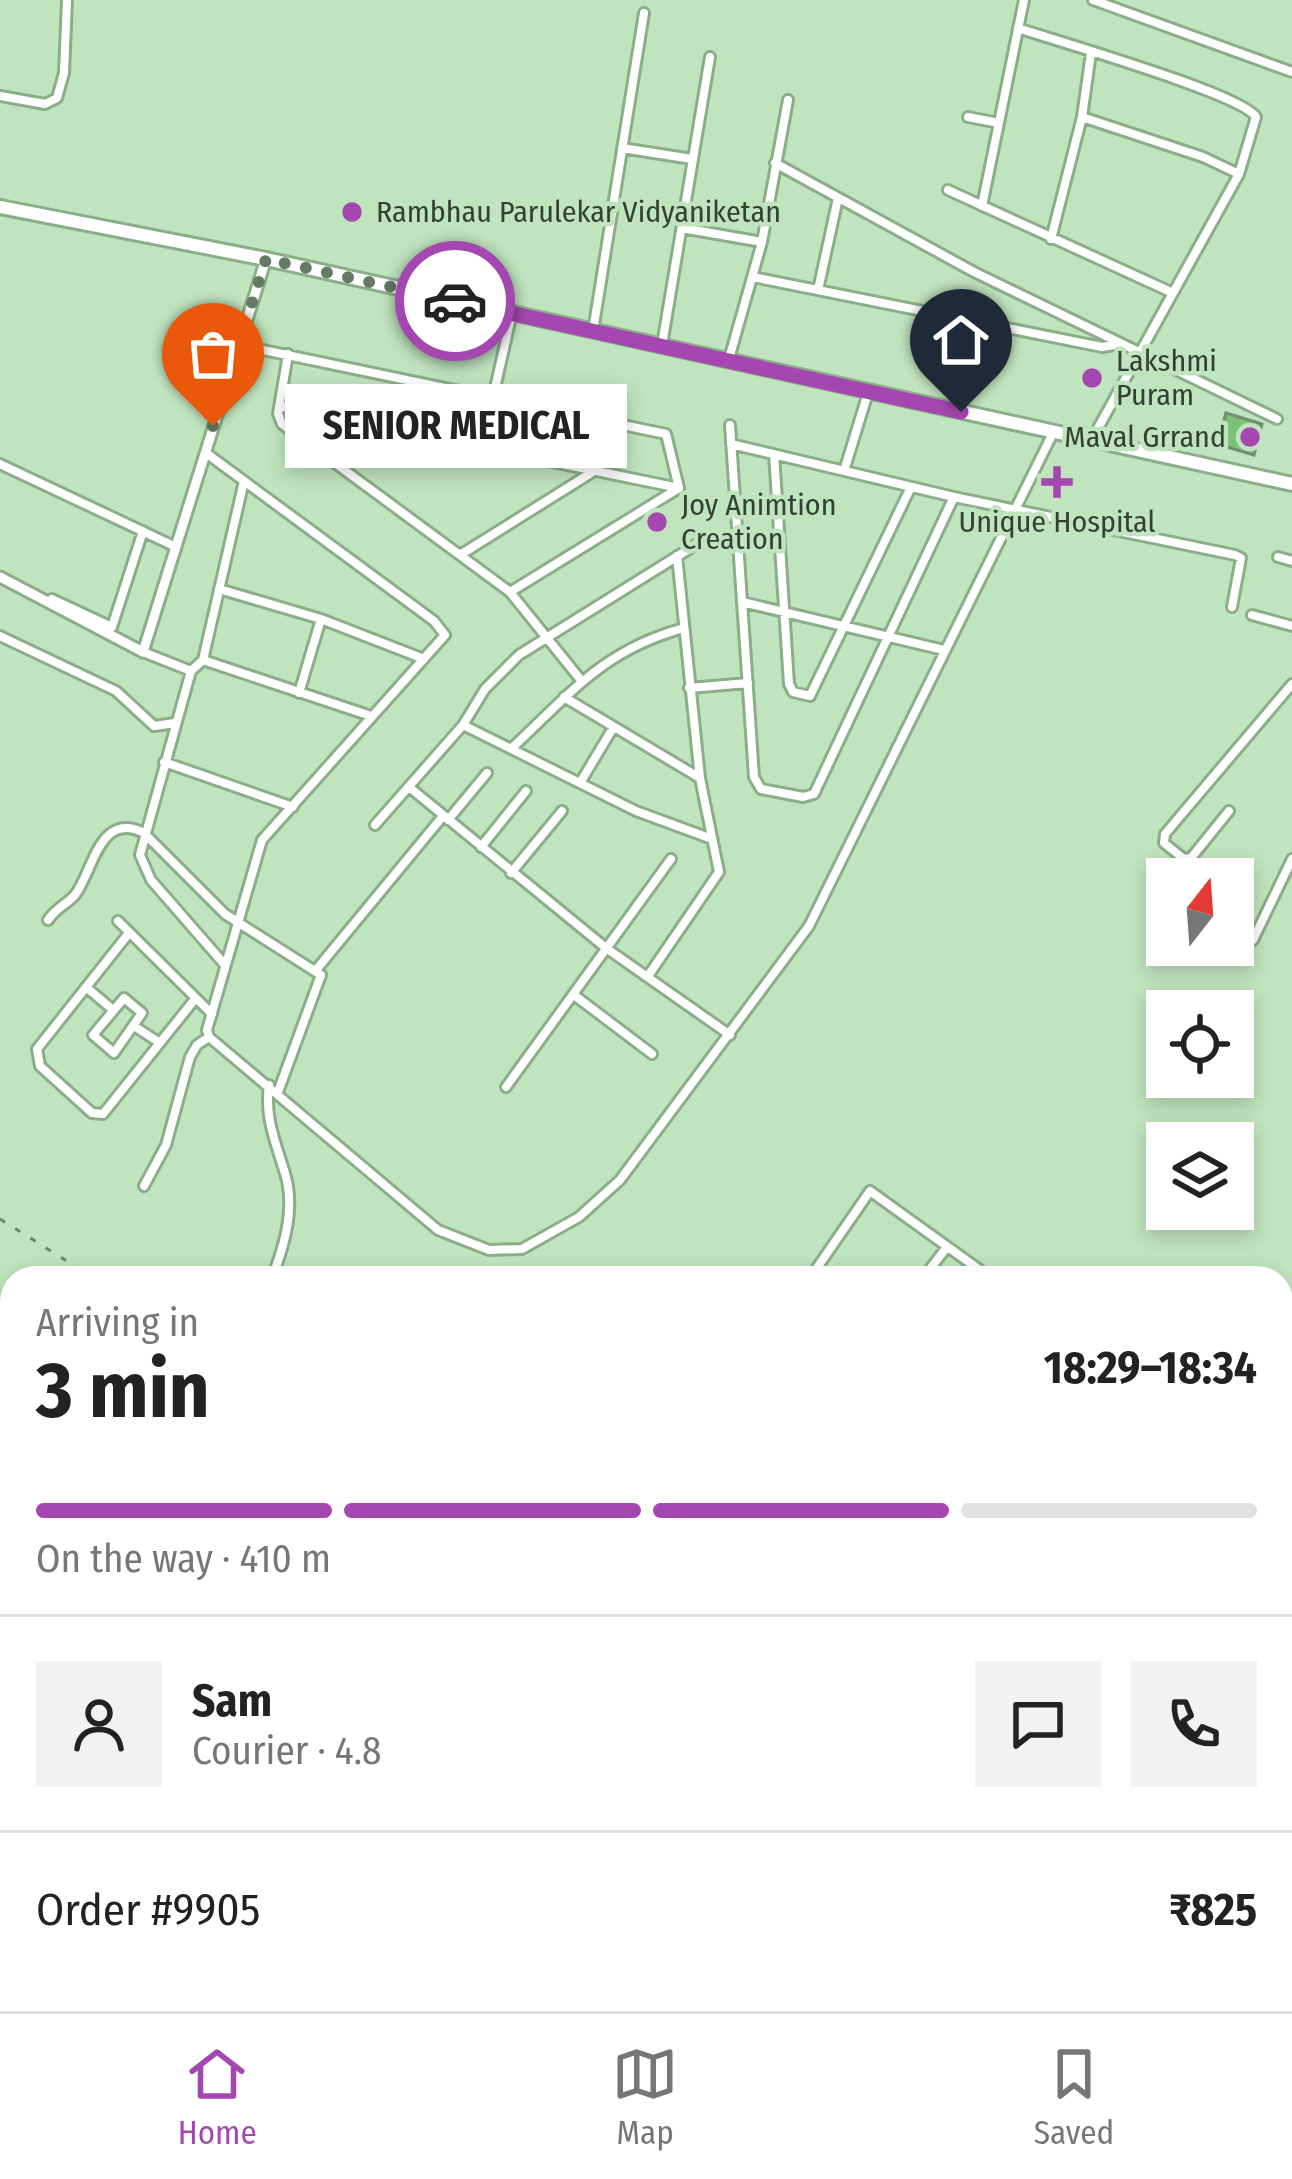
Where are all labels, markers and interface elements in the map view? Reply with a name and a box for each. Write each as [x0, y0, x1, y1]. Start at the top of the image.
place label: Rambhau Parulekar Vidyaniketan [376, 194, 781, 230]
marker: Rambhau Parulekar Vidyaniketan [339, 199, 365, 225]
courier [395, 241, 515, 361]
icon: car [422, 268, 488, 334]
pin [910, 289, 1012, 412]
pin [162, 303, 264, 426]
icon: home [928, 307, 994, 373]
icon: bag [180, 321, 246, 387]
place label: Lakshmi Puram [1116, 343, 1217, 413]
marker: Lakshmi Puram [1079, 365, 1105, 391]
callout: SENIOR MEDICAL [285, 384, 627, 468]
text: SENIOR MEDICAL [322, 403, 590, 449]
place label: Maval Grrand [1064, 419, 1226, 455]
marker: Maval Grrand [1237, 424, 1263, 450]
marker: Unique Hospital [1041, 466, 1073, 498]
place label: Joy Animtion Creation [681, 487, 836, 557]
place label: Unique Hospital [959, 504, 1156, 540]
marker: Joy Animtion Creation [644, 509, 670, 535]
north arrow [1146, 858, 1254, 966]
map controls [1146, 858, 1254, 1230]
button: locate [1146, 990, 1254, 1098]
button: layers [1146, 1122, 1254, 1230]
text: Arriving in [36, 1300, 199, 1346]
text: 18:29–18:34 [1044, 1341, 1257, 1395]
text: 3 min [36, 1344, 210, 1438]
text: On the way · 410 m [36, 1536, 331, 1582]
button: person [36, 1661, 162, 1787]
button: chat [975, 1661, 1101, 1787]
button: phone [1131, 1661, 1257, 1787]
text: Sam [192, 1674, 272, 1728]
text: Courier · 4.8 [192, 1728, 382, 1774]
text: Order #9905 [36, 1883, 260, 1937]
text: ₹825 [1169, 1883, 1257, 1937]
tab: Home [178, 2041, 257, 2153]
tab: Map [612, 2041, 678, 2153]
tab: Saved [1034, 2041, 1114, 2153]

